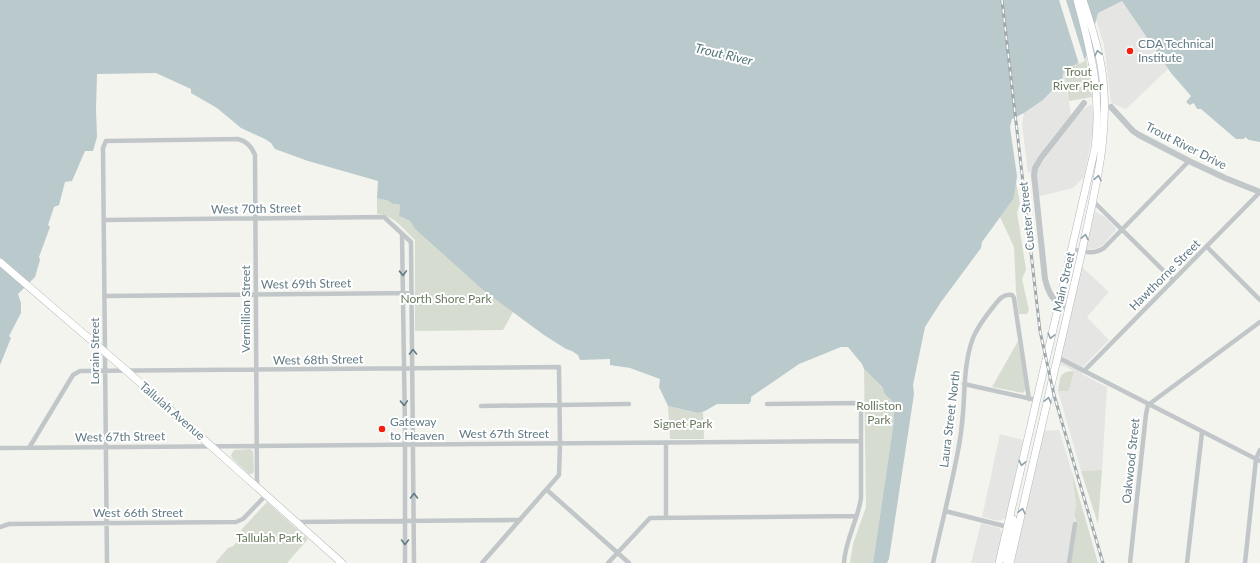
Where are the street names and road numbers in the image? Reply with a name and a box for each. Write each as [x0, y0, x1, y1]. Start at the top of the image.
street label: Trout River Drive [1143, 119, 1229, 172]
street label: Custer Street [1015, 180, 1038, 251]
street label: West 70th Street [211, 200, 302, 217]
street label: Hawthorne Street [1126, 236, 1204, 313]
street label: Main Street [1049, 250, 1078, 313]
street label: Vermillion Street [238, 265, 253, 353]
street label: West 69th Street [261, 275, 352, 292]
street label: Lorain Street [87, 317, 102, 385]
street label: West 68th Street [273, 351, 364, 368]
street label: Laura Street North [936, 369, 963, 468]
street label: Tallulah Avenue [136, 378, 208, 443]
street label: Oakwood Street [1119, 417, 1143, 504]
street label: West 67th Street [459, 426, 550, 441]
street label: West 67th Street [75, 428, 166, 445]
street label: West 66th Street [93, 505, 184, 520]

